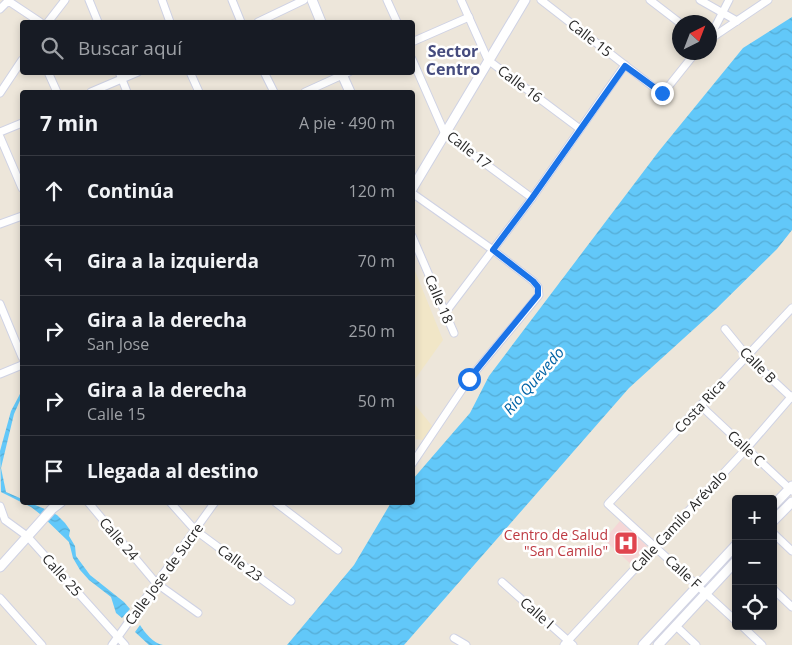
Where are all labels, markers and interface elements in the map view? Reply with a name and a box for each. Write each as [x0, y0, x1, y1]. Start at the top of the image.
street label: Calle 15 [564, 14, 616, 61]
north arrow [672, 15, 717, 60]
search box [20, 20, 415, 75]
icon: search [38, 34, 66, 62]
text: Buscar aquí [78, 35, 182, 61]
district label: Sector Centro [426, 40, 480, 80]
street label: Calle 16 [494, 61, 546, 107]
route end [651, 82, 674, 105]
text: 7 min [40, 109, 98, 137]
text: A pie · 490 m [299, 112, 395, 134]
street label: Calle 17 [443, 126, 495, 173]
icon: ahead [40, 177, 68, 205]
text: Continúa [87, 178, 174, 204]
text: 120 m [349, 180, 395, 202]
icon: left [40, 247, 68, 275]
text: Gira a la izquierda [87, 248, 259, 274]
text: 70 m [358, 250, 395, 272]
street label: Calle 18 [421, 272, 458, 326]
text: Gira a la derecha [87, 307, 247, 333]
icon: right [40, 317, 68, 345]
text: 250 m [349, 320, 395, 342]
text: San Jose [87, 333, 149, 355]
water label: Río Quevedo [498, 342, 568, 418]
street label: Calle B [736, 342, 781, 387]
route start [458, 368, 481, 391]
street label: Costa Rica [670, 375, 729, 437]
text: Gira a la derecha [87, 377, 247, 403]
icon: right [40, 387, 68, 415]
text: 50 m [358, 390, 395, 412]
text: Calle 15 [87, 403, 145, 425]
street label: Calle C [724, 426, 769, 470]
icon: arrive [40, 457, 68, 485]
text: Llegada al destino [87, 458, 259, 484]
street label: Calle Camilo Arévalo [626, 466, 731, 576]
map controls [732, 495, 777, 630]
button: + [732, 495, 777, 540]
street label: Calle 24 [95, 513, 143, 564]
street label: Calle Jose de Sucre [120, 519, 207, 629]
place label: Centro de Salud "San Camilo" [504, 525, 608, 560]
hospital icon: Centro de Salud "San Camilo" [613, 530, 639, 556]
street label: Calle 23 [214, 540, 267, 585]
button: − [732, 540, 777, 585]
street label: Calle 25 [38, 549, 87, 600]
street label: Calle F [661, 550, 705, 593]
button: locate [732, 585, 777, 630]
street label: Calle I [516, 593, 558, 633]

